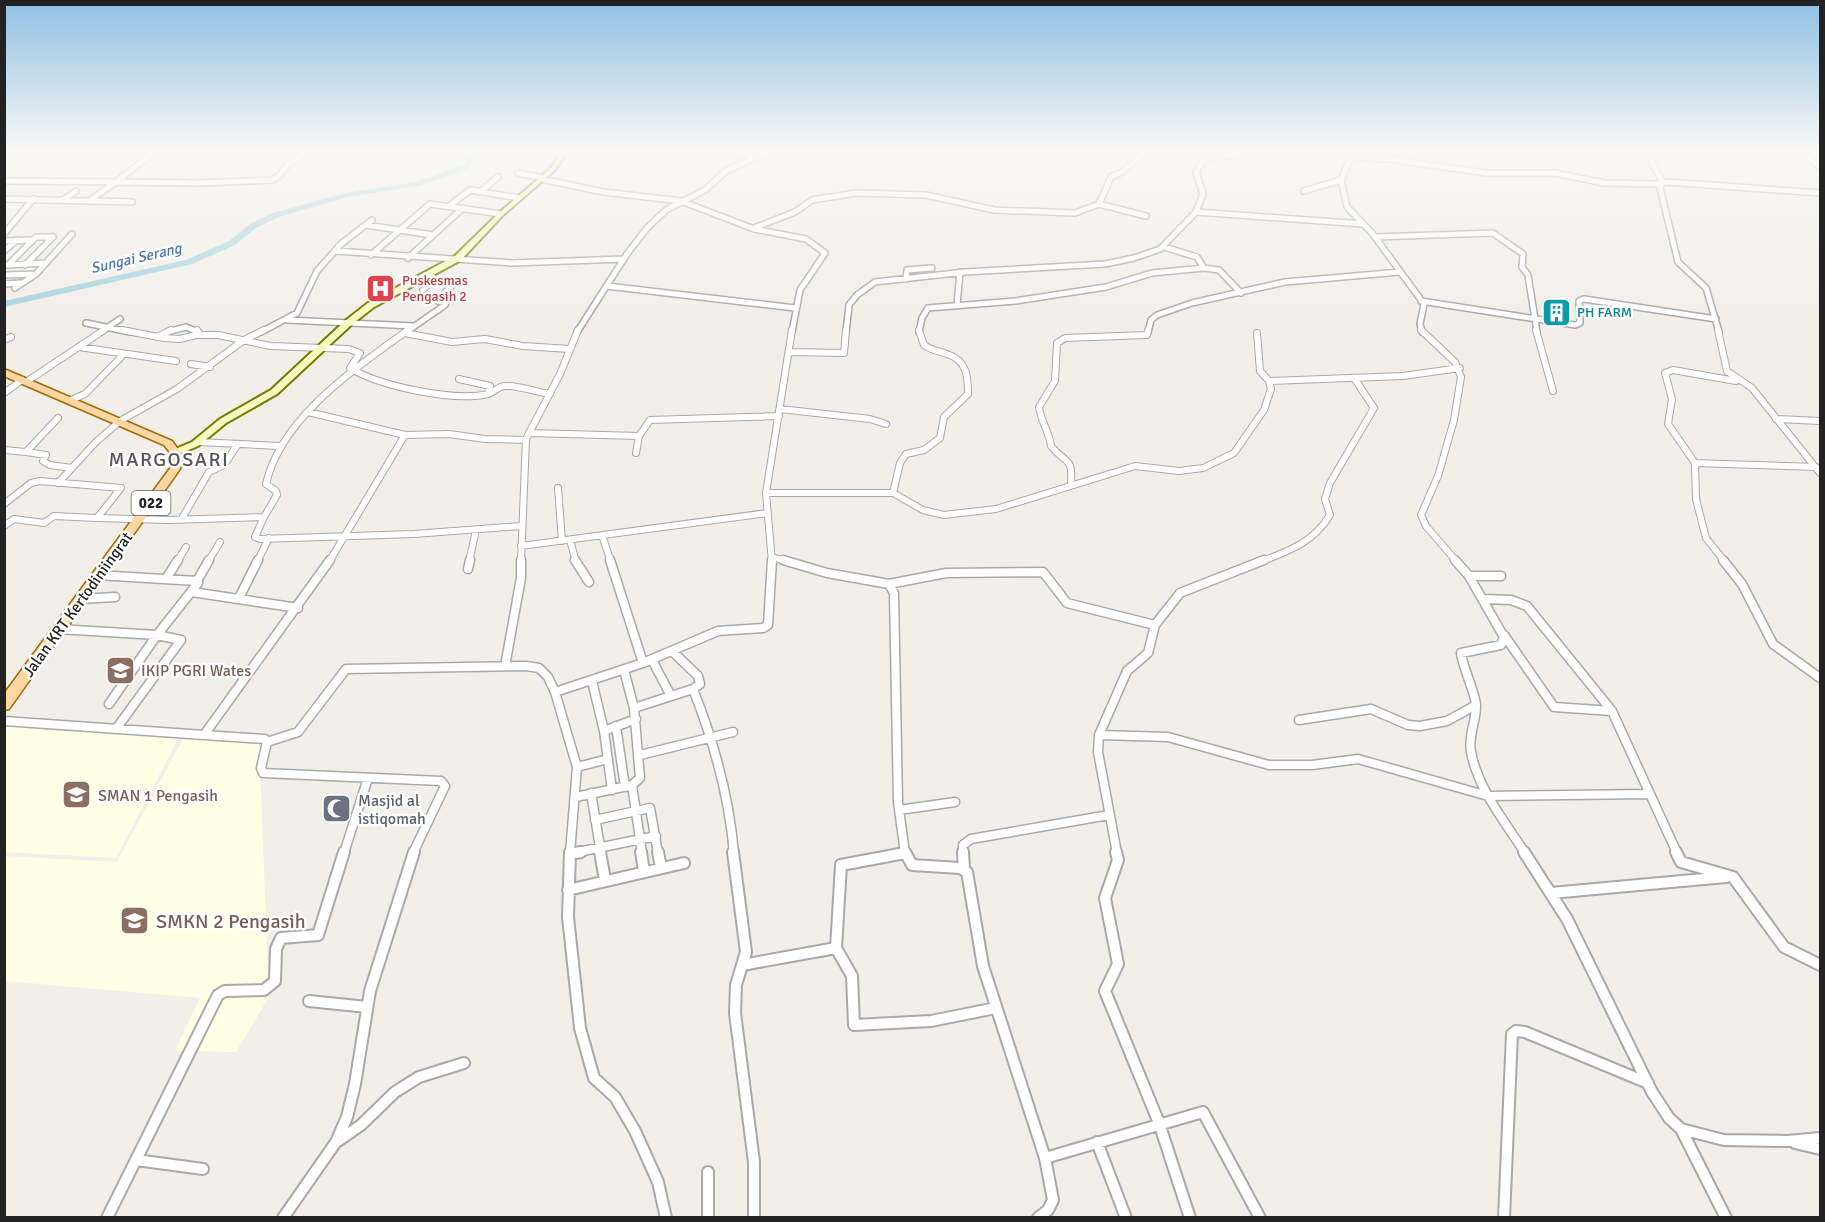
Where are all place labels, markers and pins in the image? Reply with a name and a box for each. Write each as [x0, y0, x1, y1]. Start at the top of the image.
hospital icon: Puskesmas Pengasih 2 [365, 272, 397, 304]
place label: Puskesmas Pengasih 2 [402, 272, 468, 305]
building icon: PH FARM [1540, 296, 1572, 328]
place label: PH FARM [1577, 304, 1632, 321]
school or university icon: IKIP PGRI Wates [104, 654, 136, 686]
place label: IKIP PGRI Wates [141, 661, 251, 681]
school or university icon: SMAN 1 Pengasih [61, 779, 93, 811]
place label: SMAN 1 Pengasih [98, 786, 218, 806]
place label: Masjid al istiqomah [358, 791, 426, 829]
mosque icon: Masjid al istiqomah [321, 793, 353, 825]
school or university icon: SMKN 2 Pengasih [119, 905, 151, 937]
place label: SMKN 2 Pengasih [156, 909, 306, 934]

